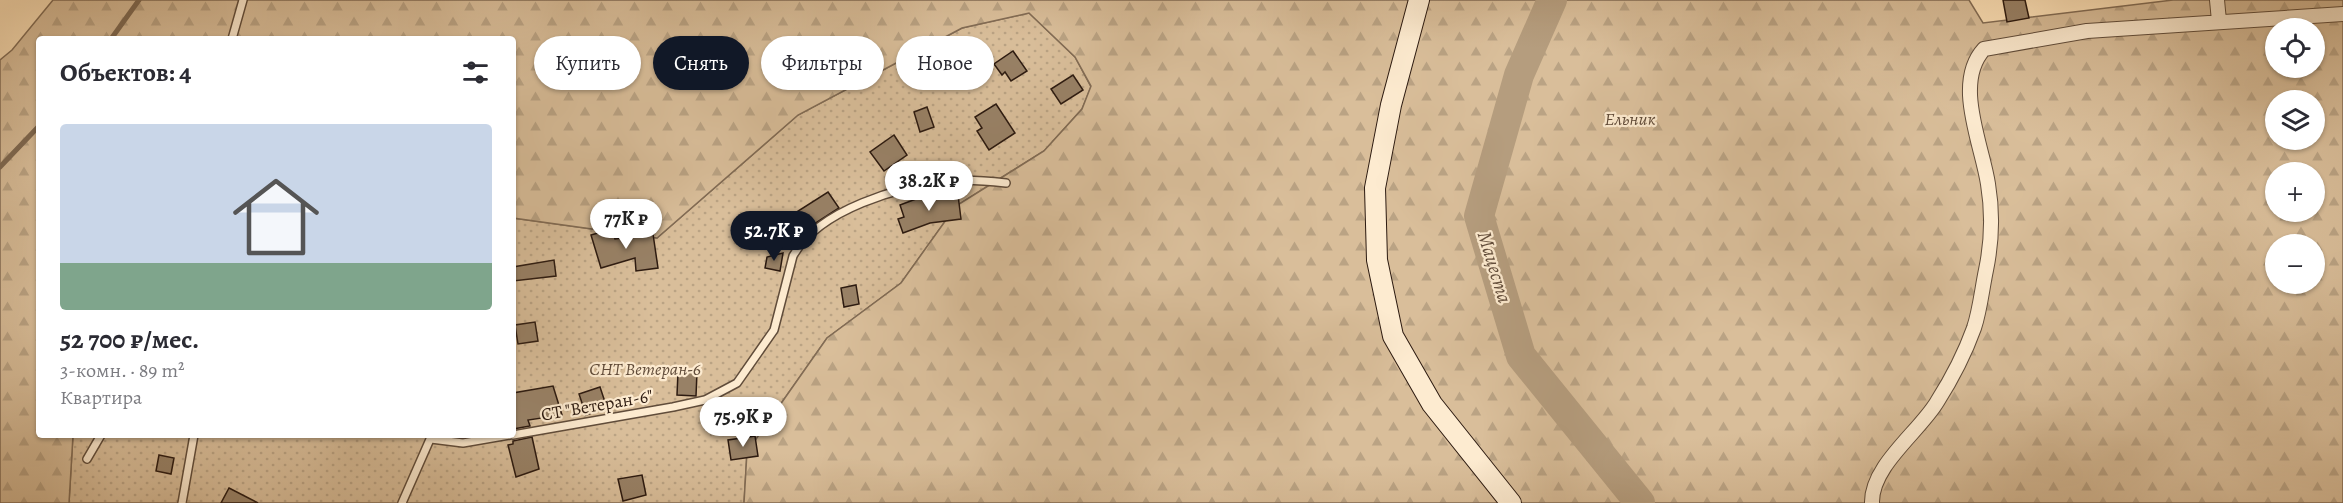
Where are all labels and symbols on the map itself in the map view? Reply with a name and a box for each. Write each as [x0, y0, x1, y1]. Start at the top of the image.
park label: Ельник [1604, 107, 1656, 131]
pin: 38.2K ₽ [874, 161, 984, 212]
pin: 77K ₽ [584, 199, 668, 250]
pin: 52.7K ₽ [719, 211, 829, 262]
water label: Мацеста [1471, 228, 1518, 306]
park label: СНТ Ветеран-6 [589, 357, 701, 381]
street label: СТ "Ветеран-6" [539, 383, 655, 427]
pin: 75.9K ₽ [688, 397, 798, 448]

